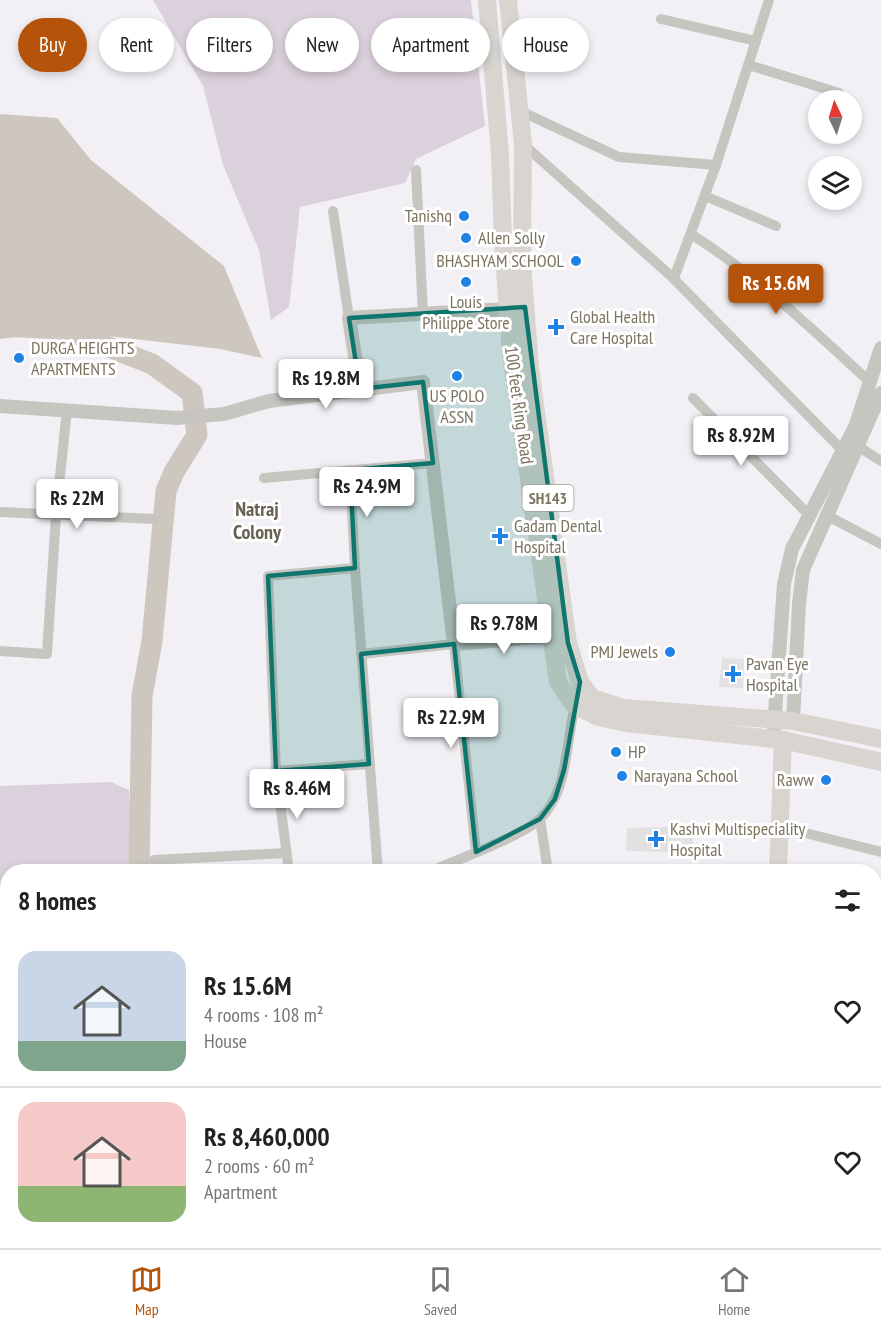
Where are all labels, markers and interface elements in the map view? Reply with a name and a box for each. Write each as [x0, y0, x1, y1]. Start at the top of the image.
chip: Buy [18, 18, 87, 72]
chip: Rent [99, 18, 174, 72]
chip: Filters [186, 18, 273, 72]
chip: New [285, 18, 359, 72]
chip: Apartment [371, 18, 490, 72]
chip: House [502, 18, 589, 72]
north arrow [808, 90, 862, 144]
map controls [808, 90, 862, 210]
button: layers [808, 156, 862, 210]
place label: Tanishq [405, 204, 452, 227]
marker: Tanishq [457, 209, 471, 223]
place label: Allen Solly [478, 226, 545, 249]
marker: Allen Solly [459, 231, 473, 245]
place label: BHASHYAM SCHOOL [436, 249, 565, 272]
marker: BHASHYAM SCHOOL [569, 254, 583, 268]
pin: Rs 15.6M [714, 264, 838, 315]
text: Rs 15.6M [742, 270, 810, 296]
marker: Louis Philippe Store [459, 275, 473, 289]
place label: Louis Philippe Store [422, 290, 510, 334]
place label: Global Health Care Hospital [570, 305, 655, 349]
marker: Global Health Care Hospital [547, 318, 565, 336]
place label: DURGA HEIGHTS APARTMENTS [31, 336, 135, 380]
street label: 100 feet Ring Road [500, 344, 539, 465]
marker: DURGA HEIGHTS APARTMENTS [12, 351, 26, 365]
pin: Rs 19.8M [264, 359, 388, 410]
text: Rs 19.8M [292, 365, 360, 391]
marker: US POLO ASSN [450, 369, 464, 383]
place label: US POLO ASSN [430, 384, 485, 428]
pin: Rs 8.92M [679, 416, 803, 467]
text: Rs 8.92M [707, 422, 775, 448]
pin: Rs 24.9M [305, 467, 429, 518]
text: Rs 24.9M [333, 473, 401, 499]
pin: Rs 22M [28, 479, 126, 530]
text: Rs 22M [50, 485, 104, 511]
road number: SH143 [522, 485, 574, 511]
district label: Natraj Colony [233, 496, 282, 545]
place label: Gadam Dental Hospital [514, 514, 603, 558]
marker: Gadam Dental Hospital [491, 527, 509, 545]
pin: Rs 9.78M [442, 604, 566, 655]
text: Rs 9.78M [470, 610, 538, 636]
place label: PMJ Jewels [590, 640, 658, 663]
marker: PMJ Jewels [663, 645, 677, 659]
place label: Pavan Eye Hospital [746, 652, 809, 696]
marker: Pavan Eye Hospital [724, 665, 742, 683]
pin: Rs 22.9M [389, 698, 513, 749]
text: Rs 22.9M [417, 704, 485, 730]
place label: HP [628, 740, 646, 763]
marker: HP [609, 745, 623, 759]
place label: Narayana School [634, 764, 738, 787]
place label: Raww [777, 768, 814, 791]
pin: Rs 8.46M [235, 769, 359, 820]
marker: Narayana School [615, 769, 629, 783]
marker: Raww [819, 773, 833, 787]
text: Rs 8.46M [263, 775, 331, 801]
place label: Kashvi Multispeciality Hospital [670, 817, 805, 861]
marker: Kashvi Multispeciality Hospital [647, 830, 665, 848]
text: 8 homes [18, 884, 96, 917]
icon: filters [831, 884, 864, 917]
text: Rs 15.6M [204, 969, 292, 1002]
icon: home [66, 975, 138, 1047]
icon: heart [831, 995, 864, 1028]
text: 4 rooms · 108 m² [204, 1002, 323, 1028]
text: House [204, 1028, 247, 1054]
text: Rs 8,460,000 [204, 1120, 330, 1153]
icon: home [66, 1126, 138, 1198]
icon: heart [831, 1146, 864, 1179]
text: 2 rooms · 60 m² [204, 1153, 314, 1179]
text: Apartment [204, 1179, 277, 1205]
tab: Map [130, 1263, 163, 1319]
tab: Saved [424, 1263, 457, 1319]
tab: Home [718, 1263, 751, 1319]

